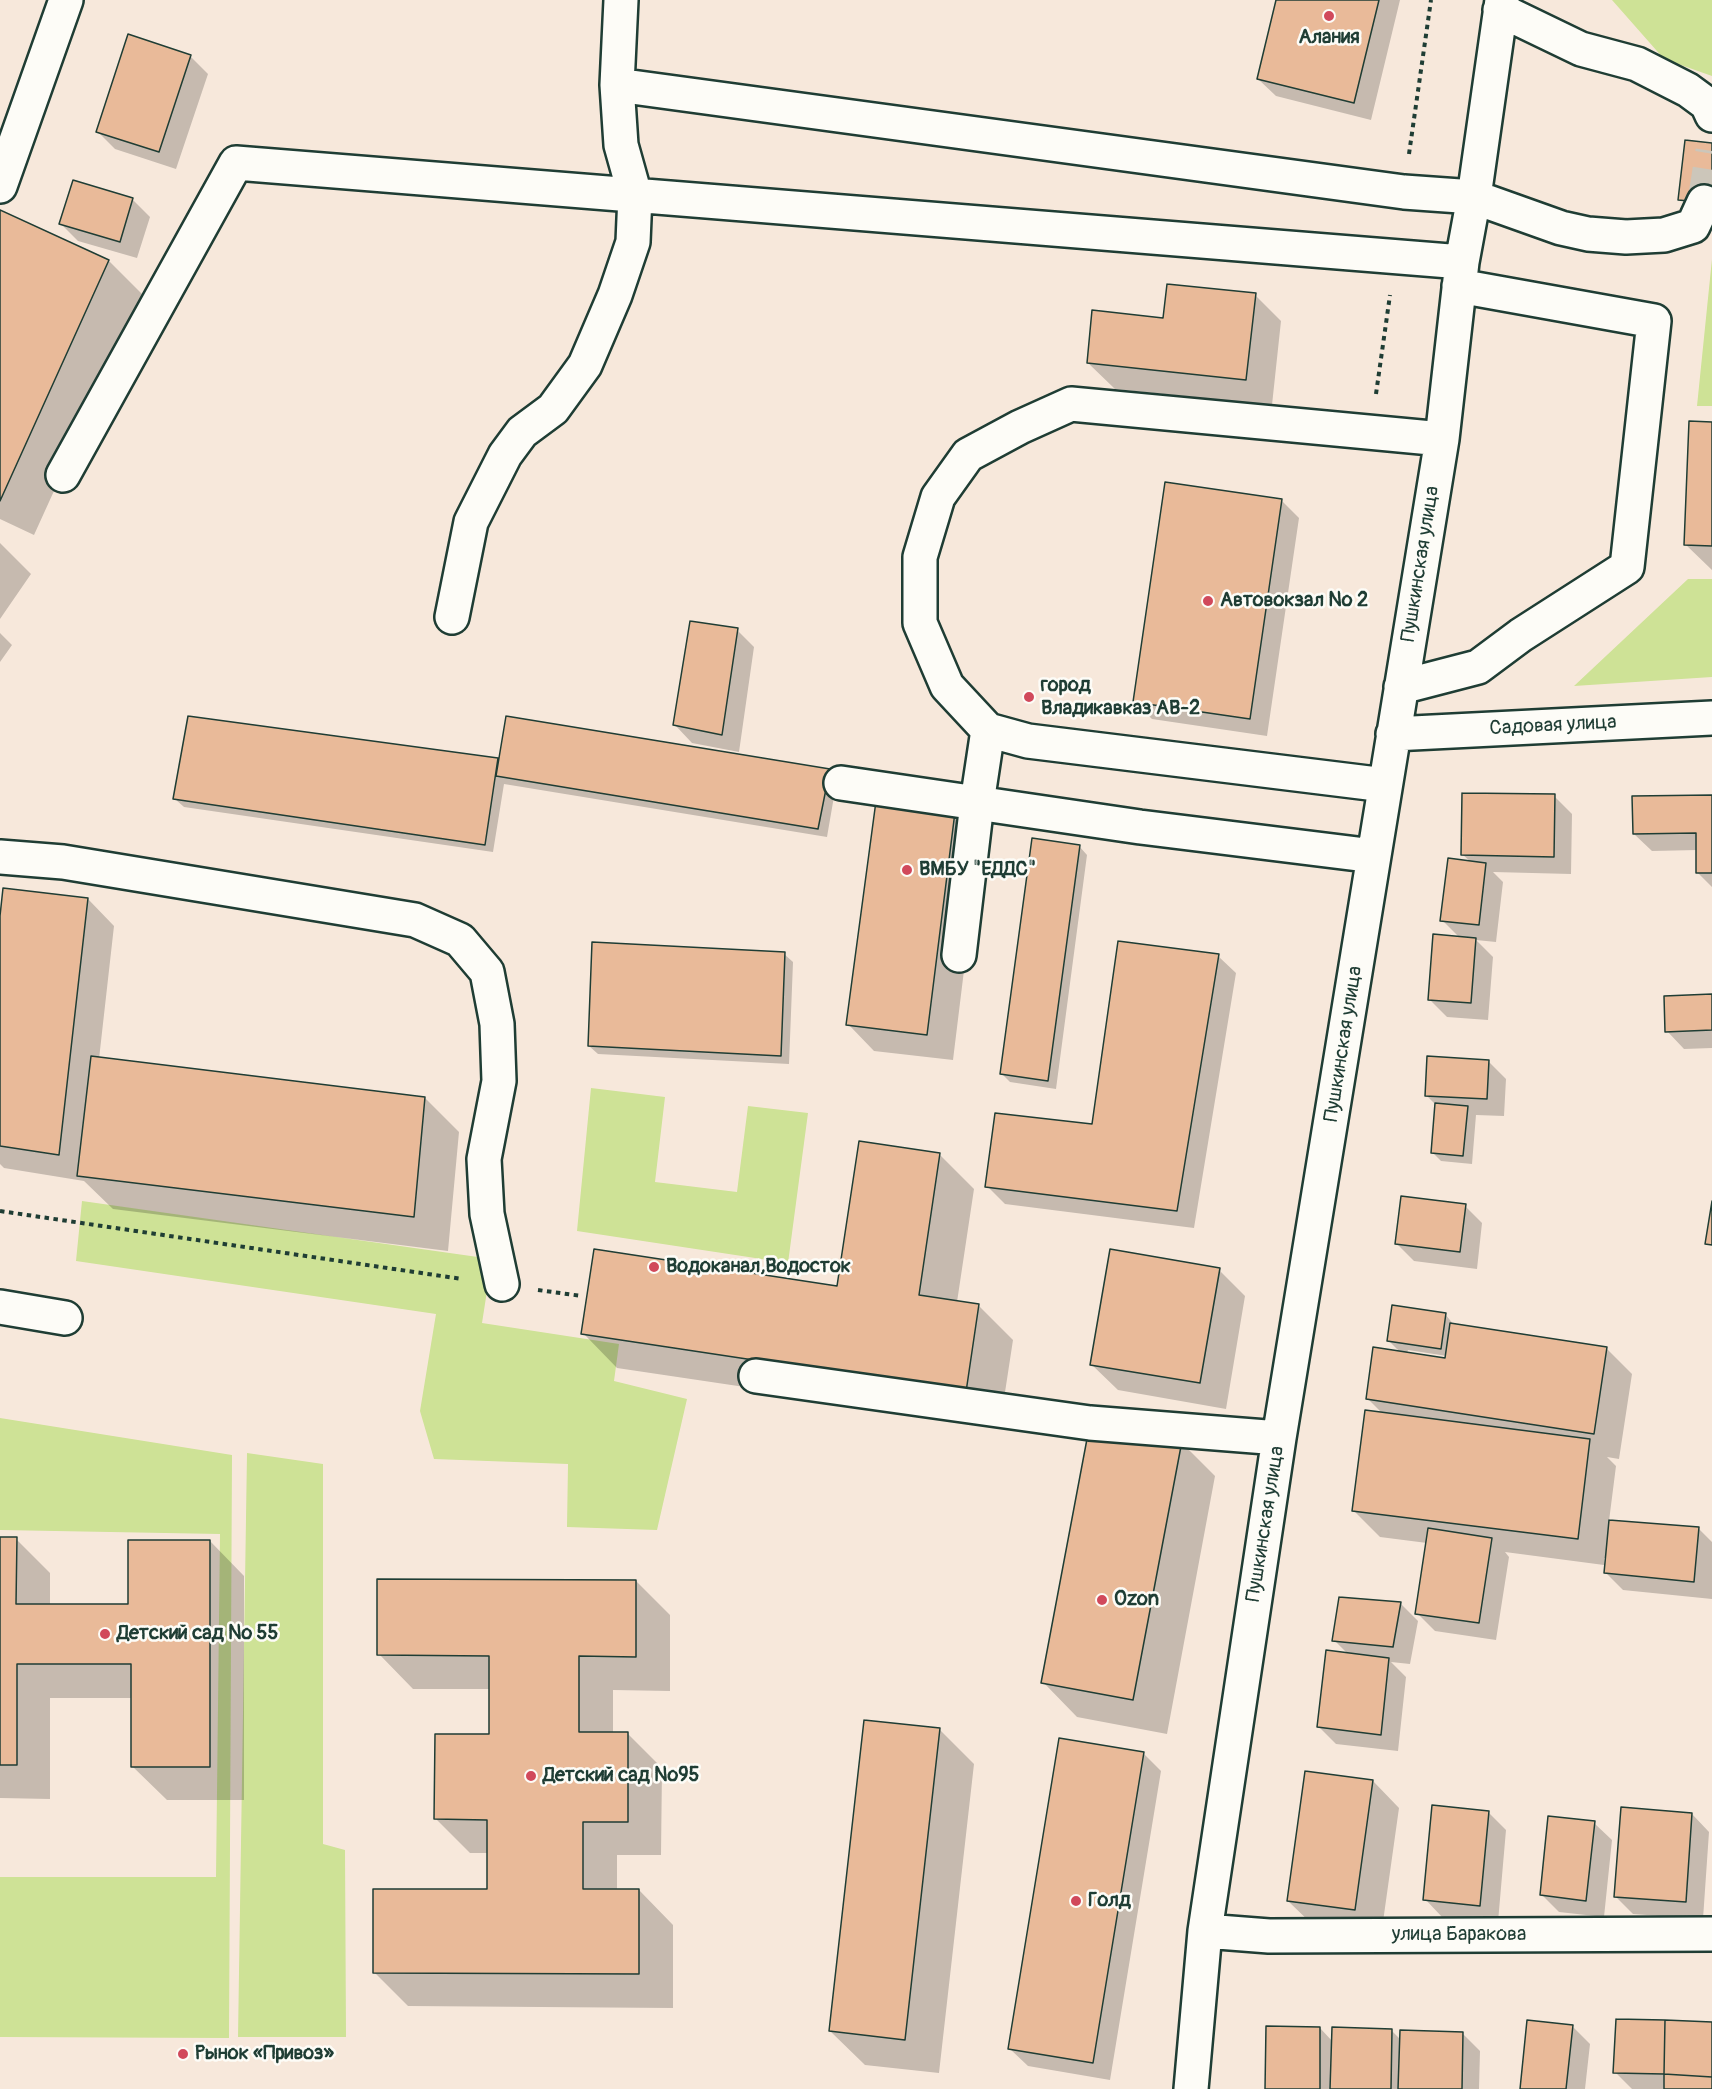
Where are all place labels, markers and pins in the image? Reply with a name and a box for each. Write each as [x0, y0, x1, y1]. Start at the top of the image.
marker: Алания [1322, 9, 1336, 23]
place label: Алания [1298, 26, 1360, 50]
place label: Автовокзал № 2 [1220, 589, 1368, 613]
marker: Автовокзал № 2 [1201, 594, 1215, 608]
place label: город Владикавказ АВ-2 [1041, 674, 1200, 721]
marker: город Владикавказ АВ-2 [1022, 690, 1036, 704]
place label: ВМБУ "ЕДДС" [919, 858, 1036, 882]
marker: ВМБУ "ЕДДС" [900, 863, 914, 877]
place label: Водоканал,Водосток [666, 1255, 851, 1279]
marker: Водоканал,Водосток [647, 1260, 661, 1274]
place label: Ozon [1114, 1588, 1159, 1612]
marker: Ozon [1095, 1593, 1109, 1607]
place label: Детский сад № 55 [117, 1622, 278, 1646]
marker: Детский сад № 55 [98, 1627, 112, 1641]
place label: Детский сад №95 [543, 1764, 699, 1788]
marker: Детский сад №95 [524, 1769, 538, 1783]
place label: Голд [1088, 1889, 1131, 1913]
marker: Голд [1069, 1894, 1083, 1908]
place label: Рынок «Привоз» [195, 2042, 334, 2066]
marker: Рынок «Привоз» [176, 2047, 190, 2061]

